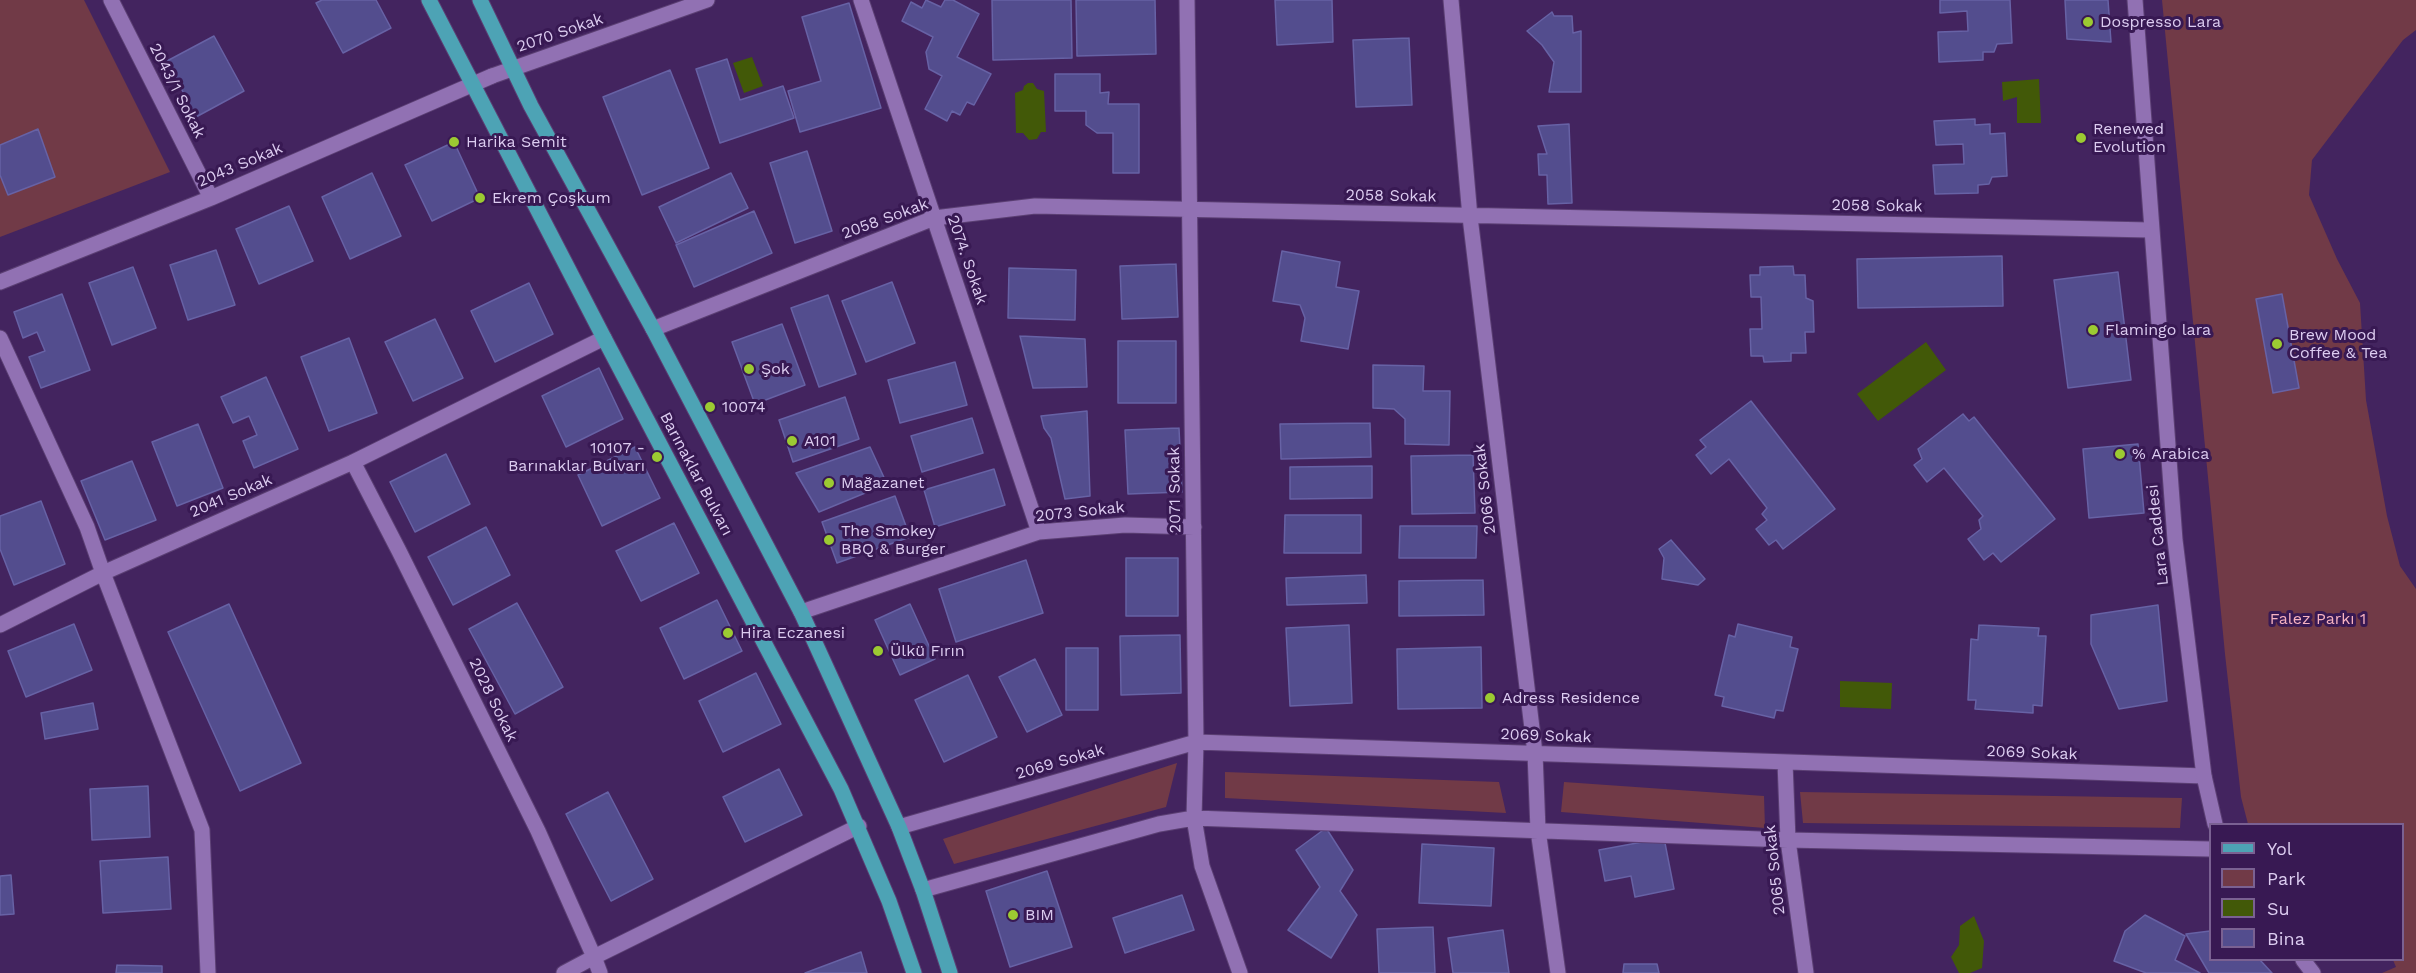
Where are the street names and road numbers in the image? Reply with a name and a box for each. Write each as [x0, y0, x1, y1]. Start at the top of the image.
street label: 2070 Sokak [514, 9, 606, 57]
street label: 2043/1 Sokak [145, 40, 209, 142]
street label: 2043 Sokak [194, 138, 286, 192]
street label: 2058 Sokak [1345, 186, 1437, 206]
street label: 2058 Sokak [839, 194, 931, 244]
street label: 2058 Sokak [1831, 196, 1923, 216]
street label: 2074. Sokak [943, 213, 991, 307]
street label: Barınaklar Bulvarı [655, 409, 737, 539]
street label: 2066 Sokak [1470, 443, 1500, 535]
street label: 2071 Sokak [1165, 447, 1185, 533]
street label: 2041 Sokak [187, 470, 275, 522]
street label: Lara Caddesi [2143, 484, 2173, 586]
street label: 2073 Sokak [1034, 498, 1126, 526]
street label: 2028 Sokak [464, 655, 522, 745]
street label: 2069 Sokak [1500, 725, 1592, 747]
street label: 2069 Sokak [1014, 740, 1106, 784]
street label: 2069 Sokak [1986, 742, 2078, 764]
street label: 2065 Sokak [1761, 824, 1789, 916]

